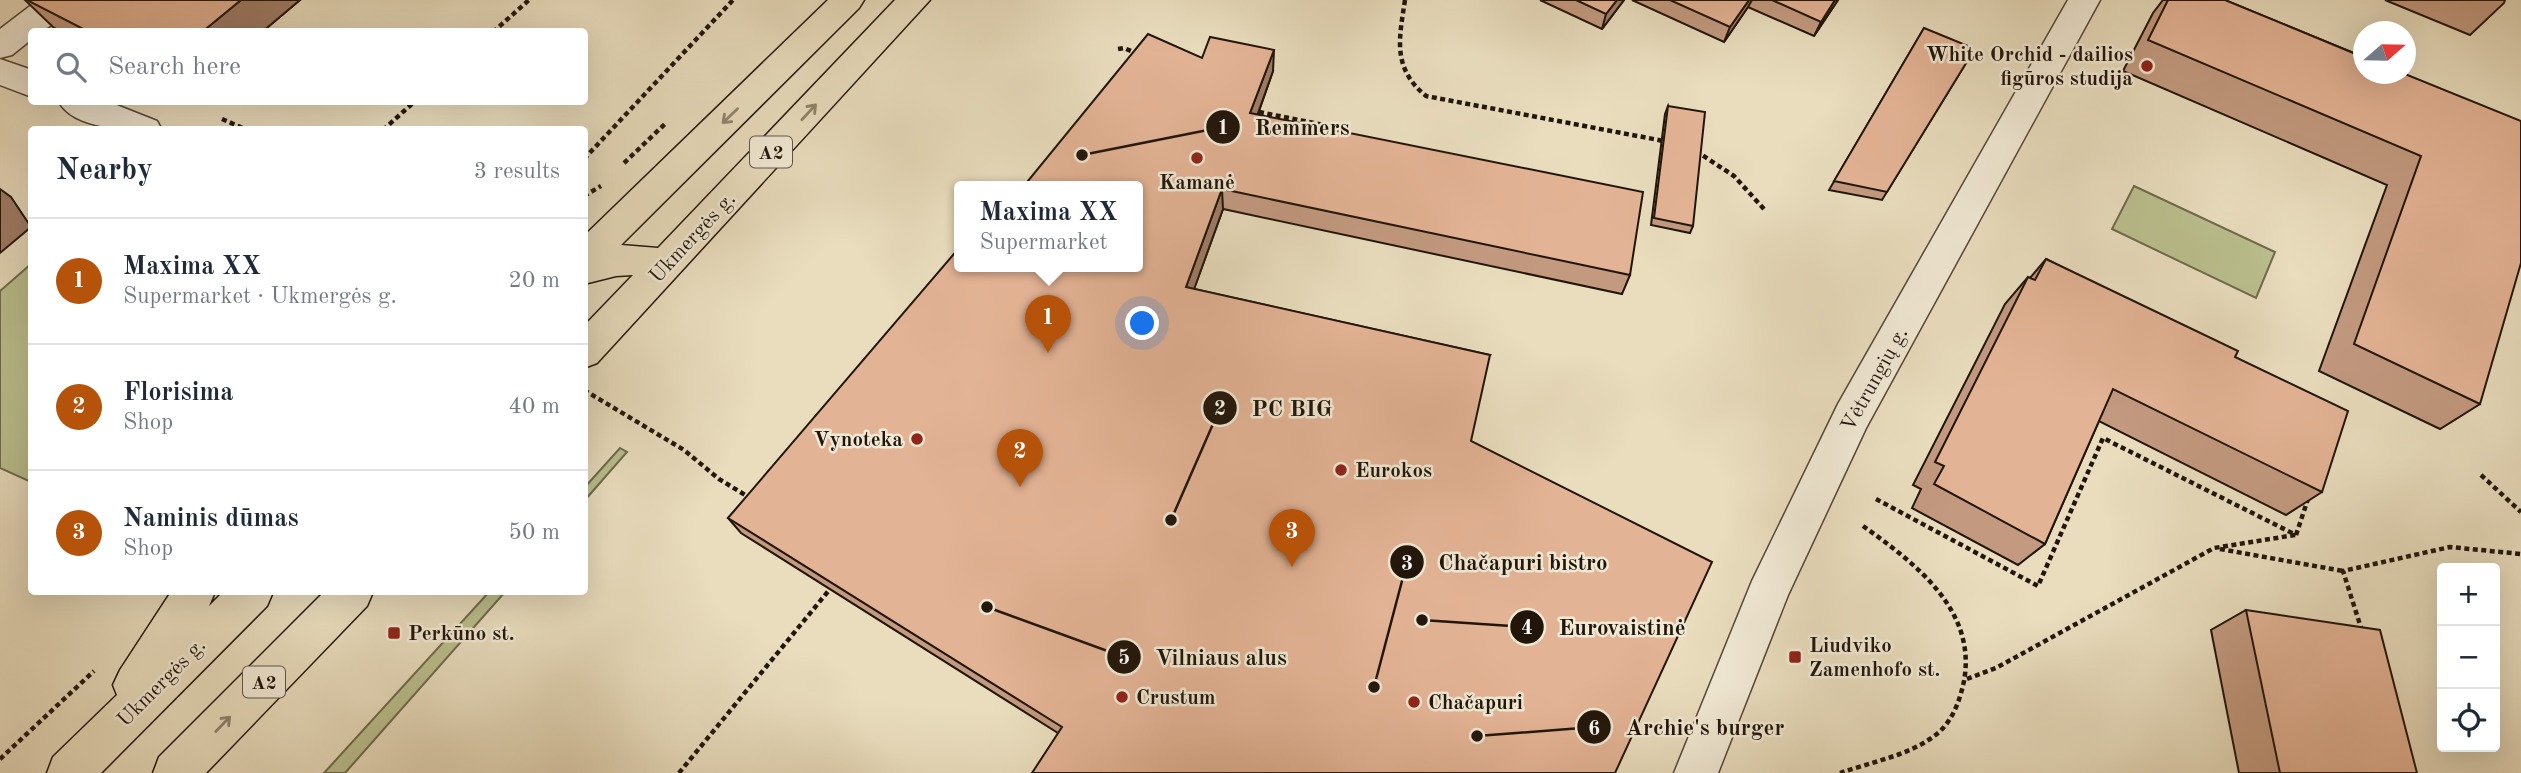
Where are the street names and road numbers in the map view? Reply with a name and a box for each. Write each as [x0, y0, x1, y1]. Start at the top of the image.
road number: A2 [750, 136, 792, 168]
street label: Ukmergės g. [646, 189, 740, 287]
street label: Vėtrungių g. [1838, 324, 1913, 435]
street label: Ukmergės g. [114, 635, 210, 731]
road number: A2 [243, 666, 285, 698]

